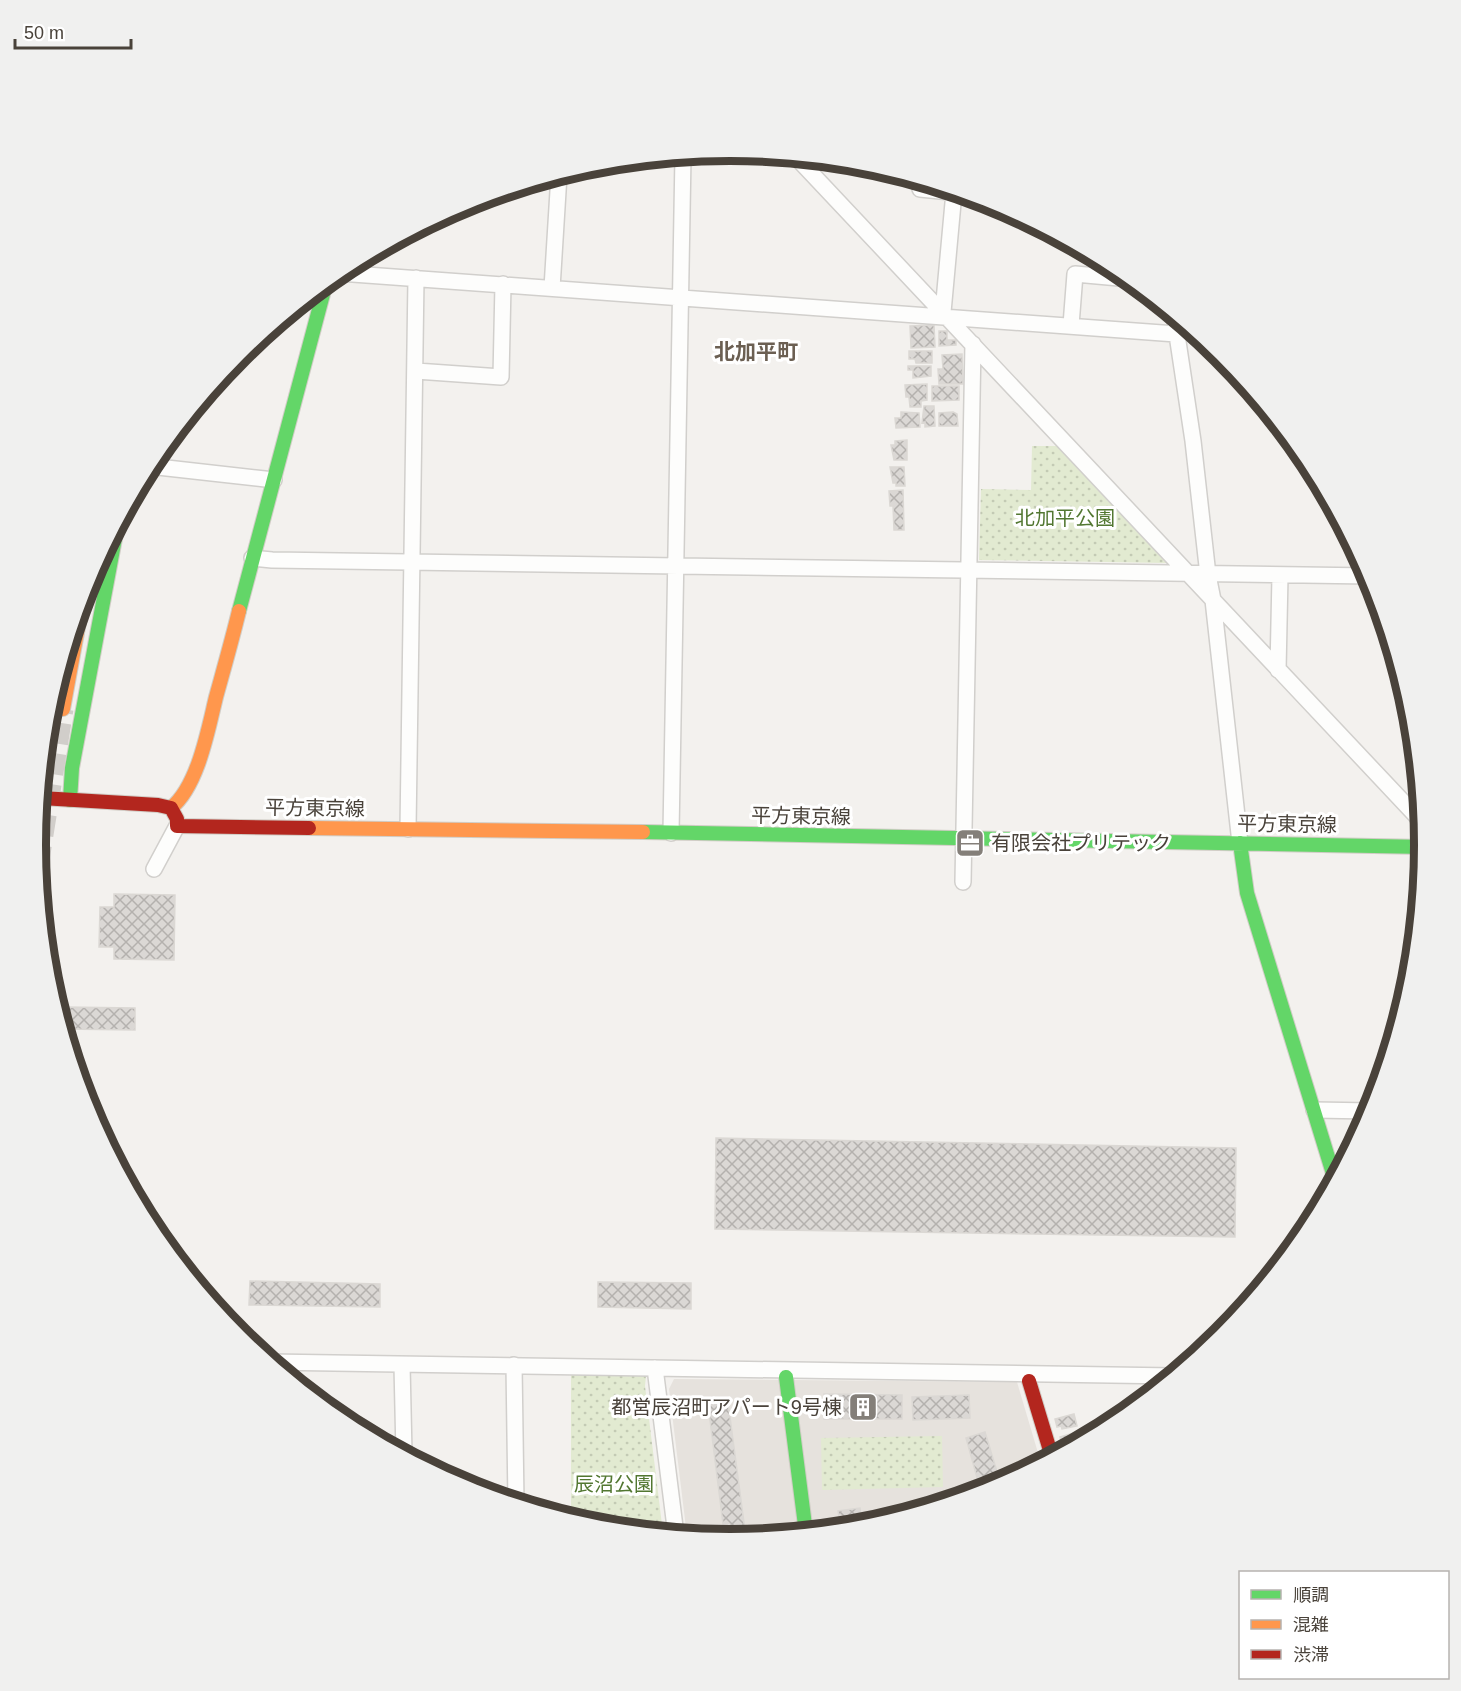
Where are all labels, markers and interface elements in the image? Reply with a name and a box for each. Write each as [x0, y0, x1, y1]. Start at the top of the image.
scale bar [15, 12, 130, 50]
text: 50 m [24, 23, 64, 43]
district label: 北加平町 [714, 340, 798, 363]
park label: 北加平公園 [1015, 507, 1115, 529]
street label: 平方東京線 [265, 796, 365, 820]
street label: 平方東京線 [751, 804, 851, 828]
street label: 平方東京線 [1237, 812, 1337, 836]
office icon: 有限会社プリテック [954, 827, 986, 859]
place label: 有限会社プリテック [991, 832, 1171, 854]
building icon: 都営辰沼町アパート9号棟 [847, 1391, 879, 1423]
place label: 都営辰沼町アパート9号棟 [611, 1396, 842, 1418]
park label: 辰沼公園 [574, 1473, 654, 1495]
legend [1239, 1571, 1449, 1679]
text: 順調 [1293, 1585, 1329, 1605]
text: 混雑 [1293, 1615, 1329, 1635]
text: 渋滞 [1293, 1645, 1329, 1665]

